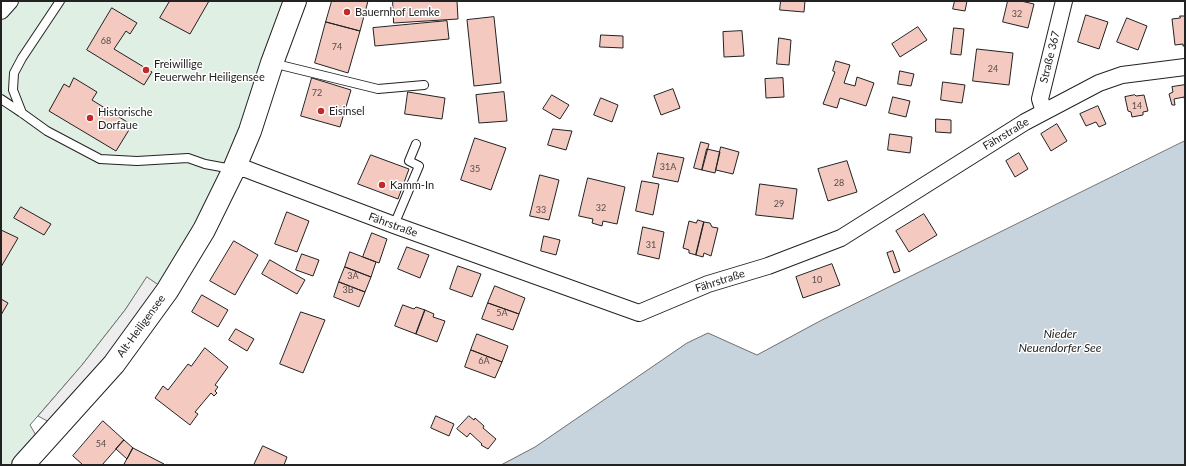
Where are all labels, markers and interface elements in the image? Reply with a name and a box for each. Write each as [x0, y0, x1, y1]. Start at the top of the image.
place label: Bauernhof Lemke [355, 5, 440, 19]
marker: Bauernhof Lemke [342, 7, 352, 17]
house number: 32 [1012, 9, 1022, 19]
street label: Straße 367 [1037, 30, 1063, 84]
house number: 68 [101, 36, 111, 46]
house number: 74 [332, 42, 342, 52]
place label: Freiwillige Feuerwehr Heiligensee [154, 57, 265, 83]
house number: 24 [988, 64, 998, 74]
marker: Freiwillige Feuerwehr Heiligensee [141, 65, 151, 75]
house number: 72 [312, 88, 322, 98]
house number: 14 [1132, 101, 1142, 111]
place label: Eisinsel [329, 104, 365, 118]
place label: Historische Dorfaue [98, 105, 152, 131]
marker: Eisinsel [316, 106, 326, 116]
marker: Historische Dorfaue [85, 113, 95, 123]
street label: Fährstraße [981, 115, 1031, 153]
house number: 31A [660, 162, 676, 172]
house number: 35 [470, 164, 480, 174]
place label: Kamm-In [390, 178, 434, 192]
house number: 28 [834, 178, 844, 188]
marker: Kamm-In [377, 180, 387, 190]
house number: 29 [774, 199, 784, 209]
house number: 32 [596, 203, 606, 213]
house number: 33 [536, 205, 546, 215]
street label: Fährstraße [367, 210, 419, 240]
house number: 31 [646, 240, 656, 250]
street label: Fährstraße [694, 267, 746, 295]
house number: 3A [347, 271, 359, 281]
house number: 10 [812, 275, 822, 285]
house number: 3B [342, 285, 354, 295]
street label: Alt-Heiligensee [114, 292, 168, 360]
house number: 5A [496, 308, 508, 318]
water label: Nieder Neuendorfer See [1018, 327, 1102, 355]
house number: 6A [478, 356, 490, 366]
house number: 54 [96, 439, 106, 449]

